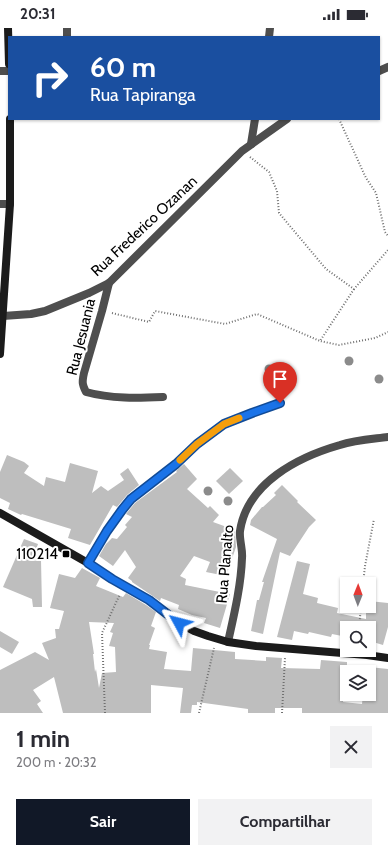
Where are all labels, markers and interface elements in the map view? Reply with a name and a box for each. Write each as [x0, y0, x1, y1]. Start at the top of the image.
text: 20:31 [20, 5, 55, 23]
text: 60 m [90, 50, 156, 84]
icon: right [24, 52, 76, 104]
text: Rua Tapiranga [90, 84, 196, 106]
street label: Rua Frederico Ozanan [87, 172, 201, 280]
street label: Rua Jesuania [63, 296, 99, 377]
pin [263, 362, 297, 403]
icon: arrive [269, 368, 291, 390]
street label: Rua Planalto [213, 524, 237, 604]
place label: 110214 [16, 545, 58, 563]
marker: 110214 [61, 549, 71, 559]
north arrow [340, 577, 376, 613]
map controls [340, 577, 376, 701]
position arrow [158, 602, 200, 644]
button: search [340, 621, 376, 657]
button: layers [340, 665, 376, 701]
text: 1 min [16, 724, 70, 753]
button: close [330, 726, 372, 768]
text: 200 m · 20:32 [16, 754, 97, 770]
button: Sair [16, 799, 190, 845]
button: Compartilhar [198, 799, 372, 845]

